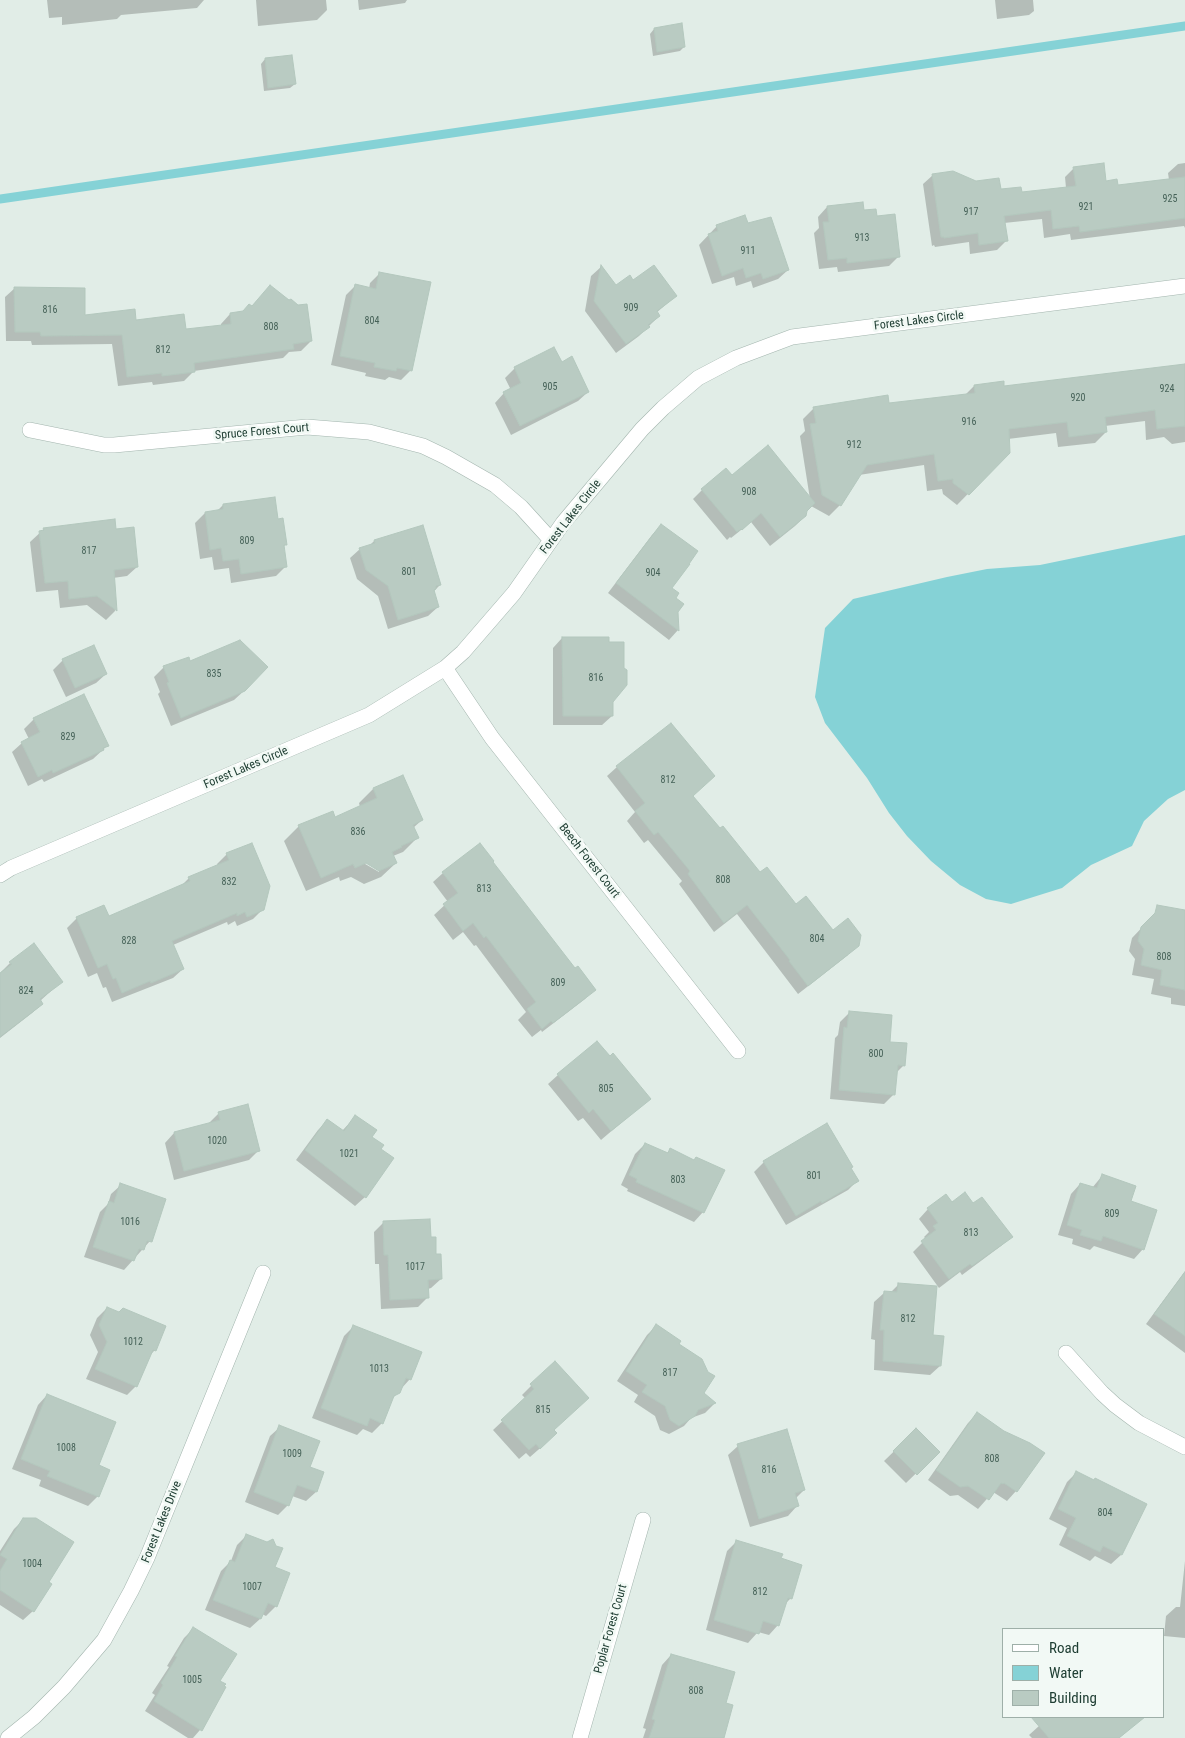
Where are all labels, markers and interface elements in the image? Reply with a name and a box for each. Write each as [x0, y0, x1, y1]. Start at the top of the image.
house number: 925 [1163, 193, 1177, 205]
house number: 921 [1079, 201, 1093, 213]
house number: 917 [964, 206, 978, 218]
house number: 913 [855, 232, 869, 244]
house number: 911 [741, 245, 755, 257]
house number: 909 [624, 302, 638, 314]
house number: 816 [43, 304, 57, 316]
street label: Forest Lakes Circle [873, 308, 965, 334]
house number: 804 [365, 315, 379, 327]
house number: 808 [264, 321, 278, 333]
house number: 812 [156, 344, 170, 356]
house number: 905 [543, 381, 557, 393]
house number: 924 [1160, 383, 1174, 395]
house number: 920 [1071, 392, 1085, 404]
house number: 916 [962, 416, 976, 428]
street label: Spruce Forest Court [214, 421, 310, 443]
house number: 912 [847, 439, 861, 451]
street label: Forest Lakes Circle [538, 477, 604, 557]
house number: 908 [742, 486, 756, 498]
house number: 809 [240, 535, 254, 547]
house number: 817 [82, 545, 96, 557]
house number: 801 [402, 566, 416, 578]
house number: 904 [646, 567, 660, 579]
house number: 835 [207, 668, 221, 680]
house number: 816 [589, 672, 603, 684]
house number: 829 [61, 731, 75, 743]
street label: Forest Lakes Circle [202, 744, 290, 792]
house number: 812 [661, 774, 675, 786]
street label: Beech Forest Court [555, 821, 623, 901]
house number: 836 [351, 826, 365, 838]
house number: 808 [716, 874, 730, 886]
house number: 832 [222, 876, 236, 888]
house number: 813 [477, 883, 491, 895]
house number: 804 [810, 933, 824, 945]
house number: 828 [122, 935, 136, 947]
house number: 808 [1157, 951, 1171, 963]
house number: 809 [551, 977, 565, 989]
house number: 824 [19, 985, 33, 997]
house number: 800 [869, 1048, 883, 1060]
house number: 805 [599, 1083, 613, 1095]
house number: 1020 [207, 1135, 227, 1147]
house number: 1021 [339, 1148, 359, 1160]
house number: 801 [807, 1170, 821, 1182]
house number: 803 [671, 1174, 685, 1186]
house number: 809 [1105, 1208, 1119, 1220]
house number: 1016 [120, 1216, 140, 1228]
house number: 813 [964, 1227, 978, 1239]
house number: 1017 [405, 1261, 425, 1273]
house number: 812 [901, 1313, 915, 1325]
house number: 1012 [123, 1336, 143, 1348]
house number: 1013 [369, 1363, 389, 1375]
house number: 817 [663, 1367, 677, 1379]
house number: 815 [536, 1404, 550, 1416]
house number: 1008 [56, 1442, 76, 1454]
house number: 1009 [282, 1448, 302, 1460]
house number: 808 [985, 1453, 999, 1465]
house number: 816 [762, 1464, 776, 1476]
street label: Forest Lakes Drive [139, 1479, 185, 1565]
house number: 804 [1098, 1507, 1112, 1519]
house number: 1004 [22, 1558, 42, 1570]
house number: 1007 [242, 1581, 262, 1593]
street label: Poplar Forest Court [591, 1583, 631, 1675]
house number: 812 [753, 1586, 767, 1598]
legend [1002, 1628, 1165, 1718]
text: Road [1049, 1639, 1079, 1657]
text: Water [1049, 1664, 1083, 1682]
house number: 1005 [182, 1674, 202, 1686]
house number: 808 [689, 1685, 703, 1697]
text: Building [1049, 1689, 1097, 1707]

